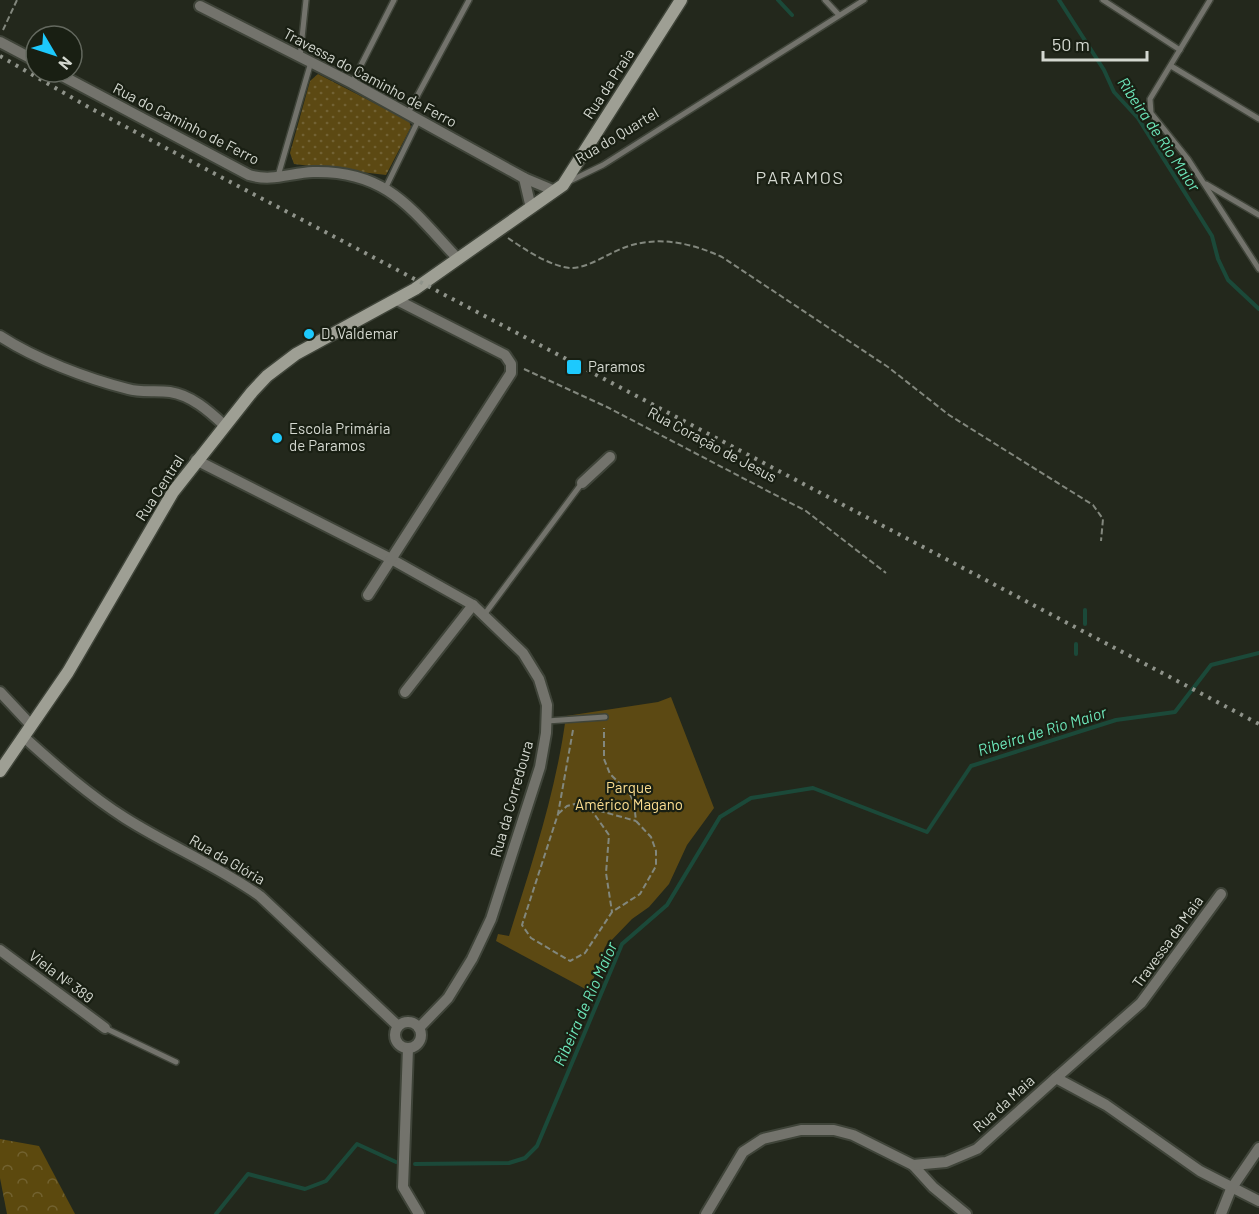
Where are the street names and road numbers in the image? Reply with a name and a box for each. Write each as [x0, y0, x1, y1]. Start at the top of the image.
street label: Travessa do Caminho de Ferro [281, 24, 460, 131]
street label: Rua da Praia [579, 45, 638, 122]
street label: Rua do Caminho de Ferro [110, 78, 262, 168]
street label: Rua do Quartel [572, 103, 661, 167]
street label: Rua Coração de Jesus [645, 403, 780, 486]
street label: Rua Central [131, 451, 187, 524]
street label: Rua da Corredoura [486, 738, 536, 859]
street label: Rua da Glória [186, 830, 269, 888]
street label: Travessa da Maia [1128, 892, 1207, 991]
street label: Viela Nº 389 [26, 946, 98, 1006]
street label: Rua da Maia [969, 1071, 1038, 1136]

